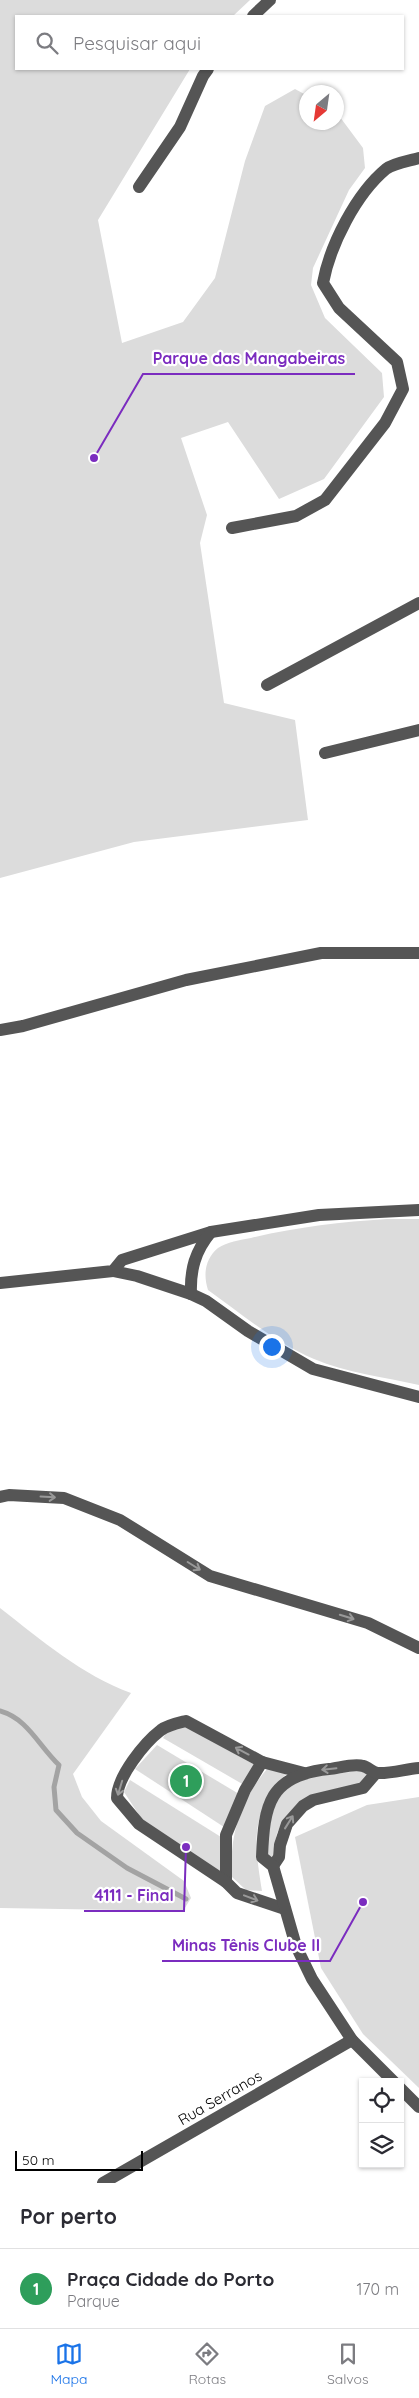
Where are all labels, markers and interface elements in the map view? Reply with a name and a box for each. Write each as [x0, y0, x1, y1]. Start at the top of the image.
search box [15, 15, 404, 70]
icon: search [33, 29, 61, 57]
text: Pesquisar aqui [73, 31, 201, 55]
north arrow [299, 85, 344, 130]
callout: Parque das Mangabeiras [143, 343, 355, 374]
text: Parque das Mangabeiras [153, 348, 346, 368]
your location [259, 1334, 285, 1360]
one-way arrow [40, 1493, 56, 1502]
one-way arrow [186, 1562, 200, 1572]
one-way arrow [339, 1613, 355, 1623]
one-way arrow [235, 1746, 250, 1756]
pin: 1 [170, 1762, 202, 1800]
one-way arrow [321, 1764, 337, 1774]
one-way arrow [114, 1780, 124, 1796]
one-way arrow [285, 1815, 295, 1829]
callout: 4111 - Final [84, 1880, 184, 1911]
text: 4111 - Final [94, 1885, 174, 1905]
one-way arrow [243, 1894, 258, 1903]
callout: Minas Tênis Clube II [162, 1930, 330, 1961]
text: Minas Tênis Clube II [172, 1935, 320, 1955]
street label: Rua Serranos [174, 2066, 265, 2129]
map controls [359, 2078, 404, 2168]
button: locate [359, 2078, 404, 2123]
button: layers [359, 2123, 404, 2168]
scale bar [15, 2148, 142, 2171]
text: 50 m [22, 2151, 55, 2169]
text: Por perto [20, 2203, 117, 2229]
text: Praça Cidade do Porto [67, 2267, 274, 2291]
text: 1 [33, 2279, 39, 2299]
text: 170 m [356, 2279, 399, 2299]
text: Parque [67, 2291, 120, 2311]
tab: Mapa [50, 2340, 88, 2388]
tab: Rotas [188, 2340, 226, 2388]
tab: Salvos [327, 2340, 369, 2388]

